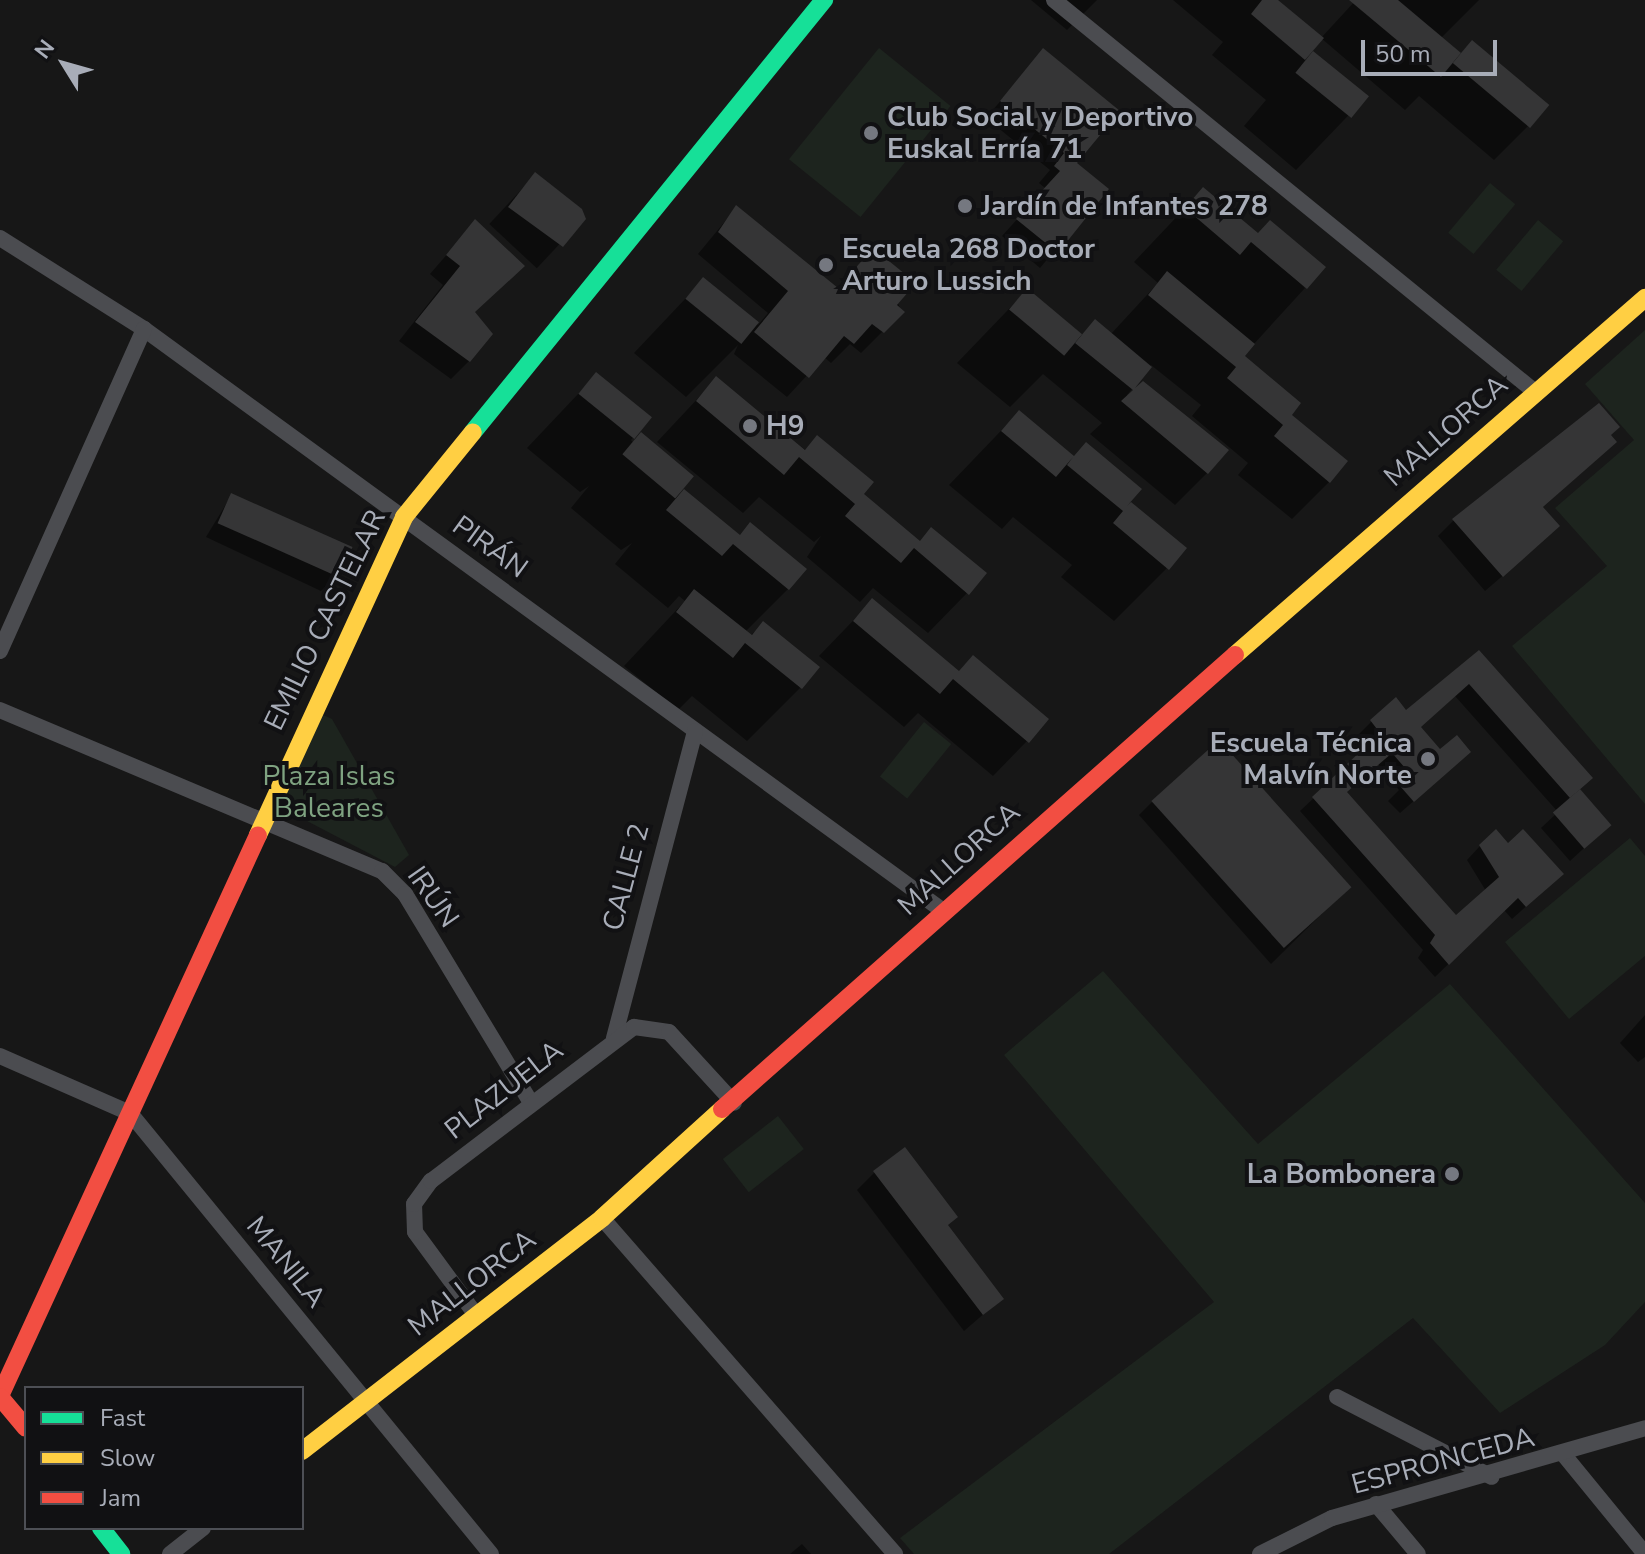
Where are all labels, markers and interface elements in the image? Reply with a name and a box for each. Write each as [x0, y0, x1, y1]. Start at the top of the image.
north arrow [24, 24, 104, 104]
scale bar [1365, 24, 1501, 74]
text: N [28, 34, 62, 65]
text: 50 m [1375, 38, 1431, 70]
place label: Club Social y Deportivo Euskal Erría 71 [887, 100, 1193, 166]
marker: Club Social y Deportivo Euskal Erría 71 [862, 124, 880, 142]
place label: Jardín de Infantes 278 [981, 189, 1268, 223]
marker: Jardín de Infantes 278 [956, 197, 974, 215]
place label: Escuela 268 Doctor Arturo Lussich [842, 232, 1095, 298]
marker: Escuela 268 Doctor Arturo Lussich [817, 256, 835, 274]
street label: MALLORCA [1377, 368, 1515, 494]
place label: H9 [766, 409, 804, 443]
marker: H9 [741, 417, 759, 435]
street label: EMILIO CASTELAR [257, 504, 393, 736]
street label: PIRÁN [446, 509, 534, 585]
place label: Escuela Técnica Malvín Norte [1210, 726, 1412, 792]
marker: Escuela Técnica Malvín Norte [1419, 750, 1437, 768]
park label: Plaza Islas Baleares [263, 759, 395, 825]
street label: MALLORCA [891, 795, 1027, 923]
street label: CALLE 2 [596, 820, 656, 934]
street label: IRÚN [400, 860, 466, 934]
street label: PLAZUELA [438, 1033, 570, 1147]
place label: La Bombonera [1247, 1157, 1436, 1191]
marker: La Bombonera [1443, 1165, 1461, 1183]
street label: MANILA [239, 1210, 333, 1314]
street label: MALLORCA [402, 1223, 542, 1343]
legend [24, 1386, 304, 1530]
text: Fast [100, 1402, 145, 1434]
street label: ESPRONCEDA [1348, 1420, 1538, 1502]
text: Slow [100, 1442, 155, 1474]
text: Jam [100, 1482, 141, 1514]

